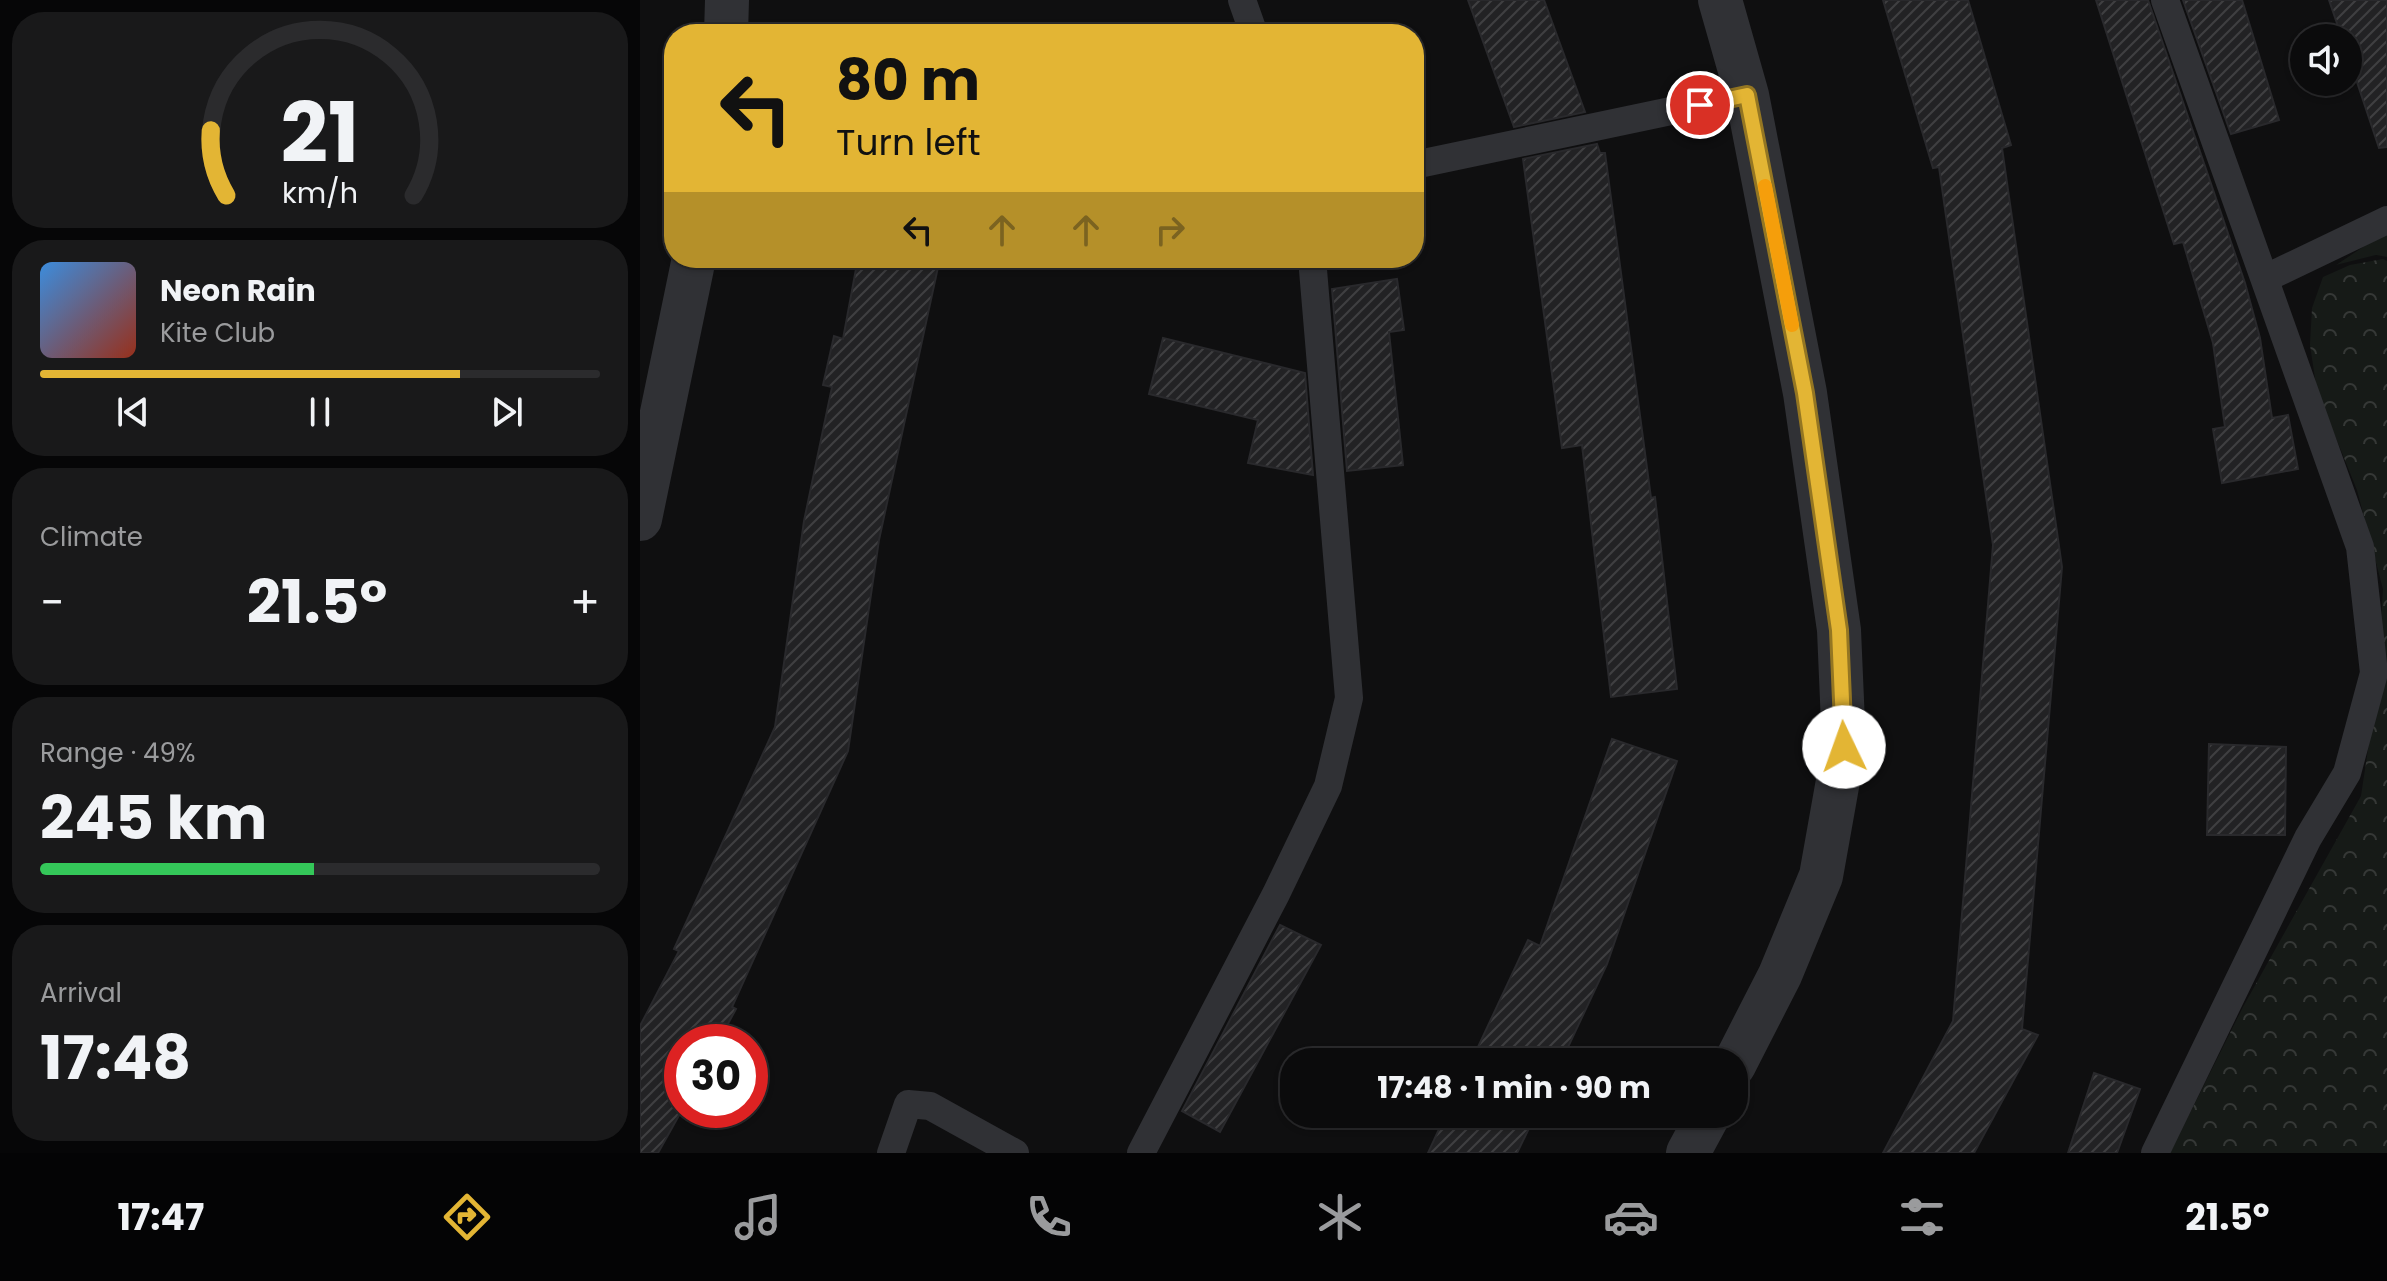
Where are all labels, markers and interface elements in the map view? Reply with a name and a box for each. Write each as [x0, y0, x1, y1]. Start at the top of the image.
map controls [2290, 24, 2362, 96]
button: sound [2290, 24, 2362, 96]
text: 80 m [836, 41, 980, 120]
icon: left [704, 56, 808, 160]
pin [1666, 71, 1734, 139]
text: 21 [281, 75, 359, 191]
icon: arrive [1678, 83, 1722, 127]
text: Turn left [836, 117, 981, 168]
text: km/h [282, 173, 358, 213]
icon: left [896, 208, 940, 252]
icon: ahead [980, 208, 1024, 252]
icon: ahead [1064, 208, 1108, 252]
icon: right [1148, 208, 1192, 252]
text: Neon Rain [160, 269, 316, 312]
text: Kite Club [160, 315, 275, 351]
icon: previous [111, 390, 155, 434]
icon: pause [298, 390, 342, 434]
icon: next [485, 390, 529, 434]
text: Climate [40, 519, 143, 555]
text: 21.5° [247, 560, 387, 644]
text: − [40, 572, 64, 633]
text: + [570, 572, 600, 633]
position arrow [1802, 705, 1886, 789]
text: Range · 49% [40, 735, 196, 771]
text: 245 km [40, 776, 267, 860]
text: Arrival [40, 975, 122, 1011]
text: 17:48 [40, 1016, 191, 1100]
speed limit sign: 30 [664, 1024, 768, 1128]
text: 17:48 · 1 min · 90 m [1377, 1066, 1651, 1109]
icon: directions [439, 1189, 495, 1245]
icon: music [730, 1189, 786, 1245]
icon: phone [1021, 1189, 1077, 1245]
icon: climate [1312, 1189, 1368, 1245]
icon: car [1603, 1189, 1659, 1245]
icon: filters [1894, 1189, 1950, 1245]
text: 17:47 [118, 1192, 204, 1243]
text: 21.5° [2185, 1192, 2269, 1243]

